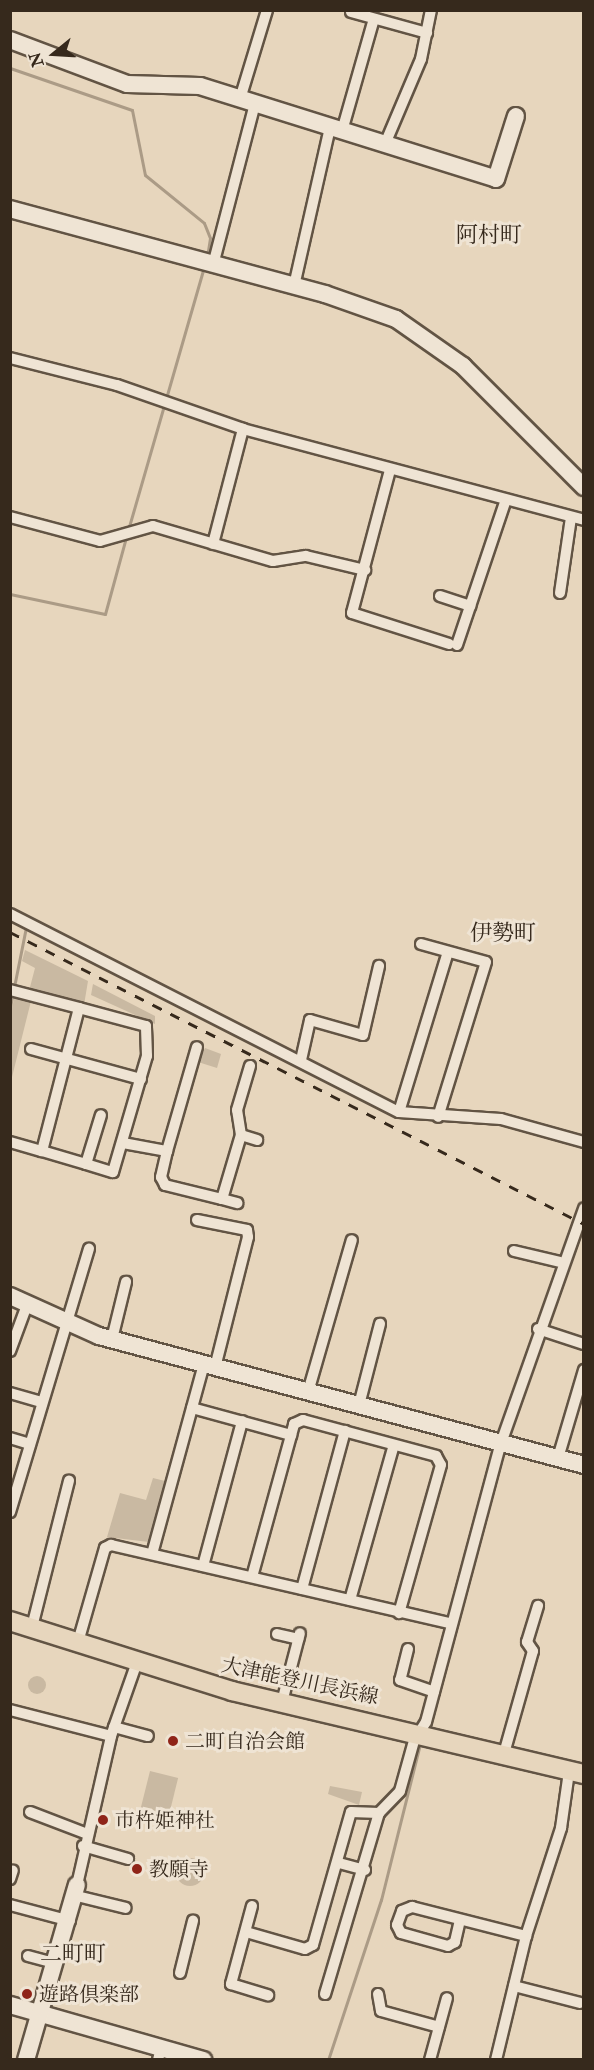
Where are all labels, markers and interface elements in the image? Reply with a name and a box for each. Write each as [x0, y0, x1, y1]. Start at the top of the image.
north arrow [24, 24, 84, 84]
text: N [25, 50, 49, 69]
district label: 阿村町 [456, 223, 522, 249]
district label: 伊勢町 [470, 921, 536, 947]
street label: 大津能登川長浜線 [219, 1653, 381, 1709]
place label: 二町自治会館 [185, 1729, 305, 1753]
marker: 二町自治会館 [166, 1734, 180, 1748]
place label: 市杵姫神社 [115, 1808, 215, 1832]
marker: 市杵姫神社 [96, 1813, 110, 1827]
place label: 教願寺 [149, 1857, 209, 1881]
marker: 教願寺 [130, 1862, 144, 1876]
district label: 二町町 [40, 1942, 106, 1968]
place label: 遊路倶楽部 [39, 1982, 139, 2006]
marker: 遊路倶楽部 [20, 1987, 34, 2001]

